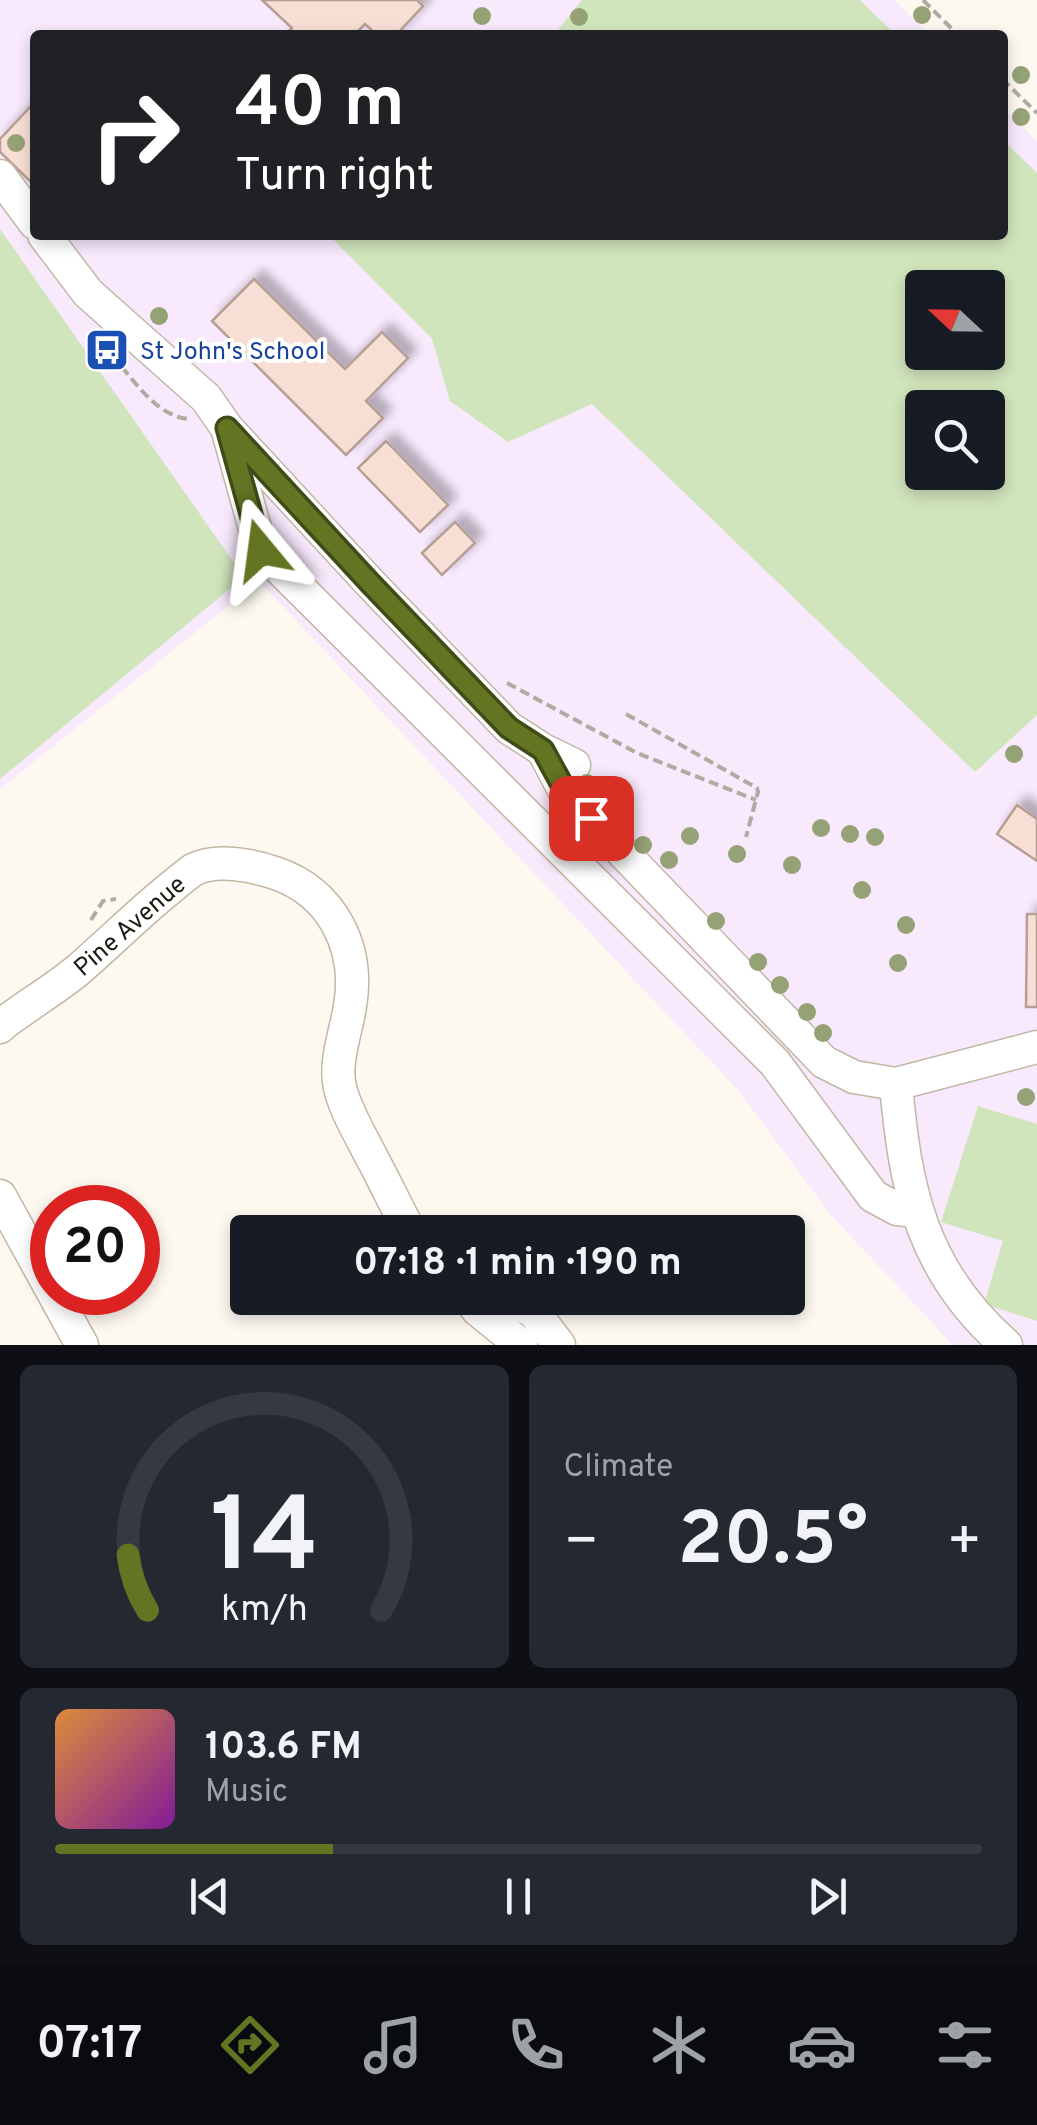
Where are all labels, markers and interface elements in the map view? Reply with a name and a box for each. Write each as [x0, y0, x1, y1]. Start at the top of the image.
text: 40 m [235, 62, 405, 151]
icon: right [70, 70, 200, 200]
text: Turn right [235, 149, 434, 206]
north arrow [905, 270, 1005, 370]
map controls [905, 270, 1005, 490]
bus stop icon: St John's School [84, 327, 130, 373]
place label: St John's School [140, 337, 325, 369]
button: search [905, 390, 1005, 490]
position arrow [209, 498, 313, 602]
pin [549, 776, 634, 861]
icon: arrive [564, 791, 619, 846]
street label: Pine Avenue [68, 870, 194, 985]
speed limit sign: 20 [30, 1185, 160, 1315]
text: 07:18 · 1 min · 190 m [353, 1240, 682, 1289]
text: Climate [564, 1448, 673, 1488]
text: 14 [210, 1476, 319, 1608]
text: 20.5° [678, 1496, 868, 1591]
text: − [564, 1509, 599, 1579]
text: + [947, 1509, 982, 1579]
text: km/h [221, 1588, 308, 1634]
text: 103.6 FM [205, 1724, 362, 1773]
text: Music [205, 1773, 288, 1813]
icon: previous [182, 1869, 237, 1924]
icon: pause [491, 1869, 546, 1924]
icon: next [800, 1869, 855, 1924]
icon: directions [215, 2010, 285, 2080]
icon: music [358, 2010, 428, 2080]
icon: phone [501, 2010, 571, 2080]
icon: climate [644, 2010, 714, 2080]
icon: car [787, 2010, 857, 2080]
icon: filters [930, 2010, 1000, 2080]
text: 07:17 [37, 2017, 142, 2074]

